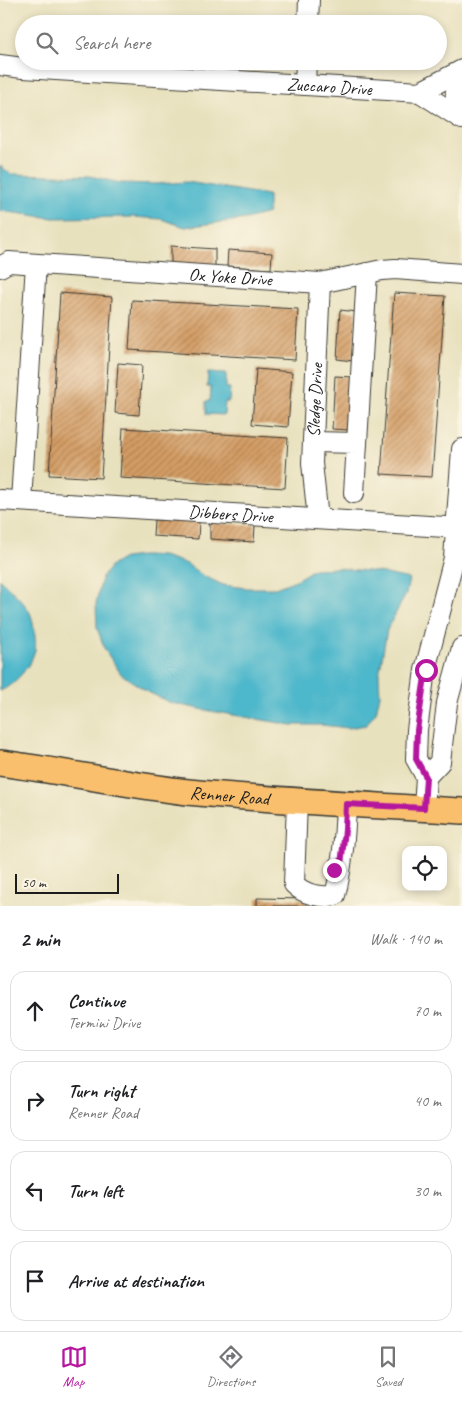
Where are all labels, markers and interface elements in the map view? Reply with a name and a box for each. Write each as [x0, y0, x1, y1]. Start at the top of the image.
search box [15, 15, 447, 70]
icon: search [33, 29, 61, 57]
text: Search here [73, 31, 150, 55]
street label: Zuccaro Drive [286, 73, 373, 100]
street label: Ox Yoke Drive [188, 263, 274, 291]
street label: Sledge Drive [302, 362, 327, 438]
street label: Dibbers Drive [188, 500, 275, 528]
route start [415, 659, 438, 682]
street label: Renner Road [189, 781, 273, 810]
map controls [402, 846, 447, 891]
button: locate [402, 846, 447, 891]
route end [323, 859, 346, 882]
scale bar [15, 871, 119, 894]
text: 50 m [22, 874, 46, 891]
text: 2 min [20, 926, 60, 952]
text: Walk · 140 m [370, 929, 442, 949]
text: Continue [68, 989, 125, 1013]
icon: ahead [21, 997, 49, 1025]
text: 70 m [414, 1001, 441, 1021]
text: Termini Drive [68, 1013, 140, 1033]
text: Turn right [68, 1079, 135, 1103]
icon: right [21, 1087, 49, 1115]
text: 40 m [414, 1091, 441, 1111]
text: Renner Road [68, 1103, 138, 1123]
icon: left [21, 1177, 49, 1205]
text: Turn left [68, 1179, 123, 1203]
text: 30 m [414, 1181, 441, 1201]
icon: arrive [21, 1267, 49, 1295]
text: Arrive at destination [68, 1269, 204, 1293]
tab: Map [60, 1343, 88, 1390]
tab: Directions [207, 1343, 255, 1390]
tab: Saved [374, 1343, 402, 1390]

